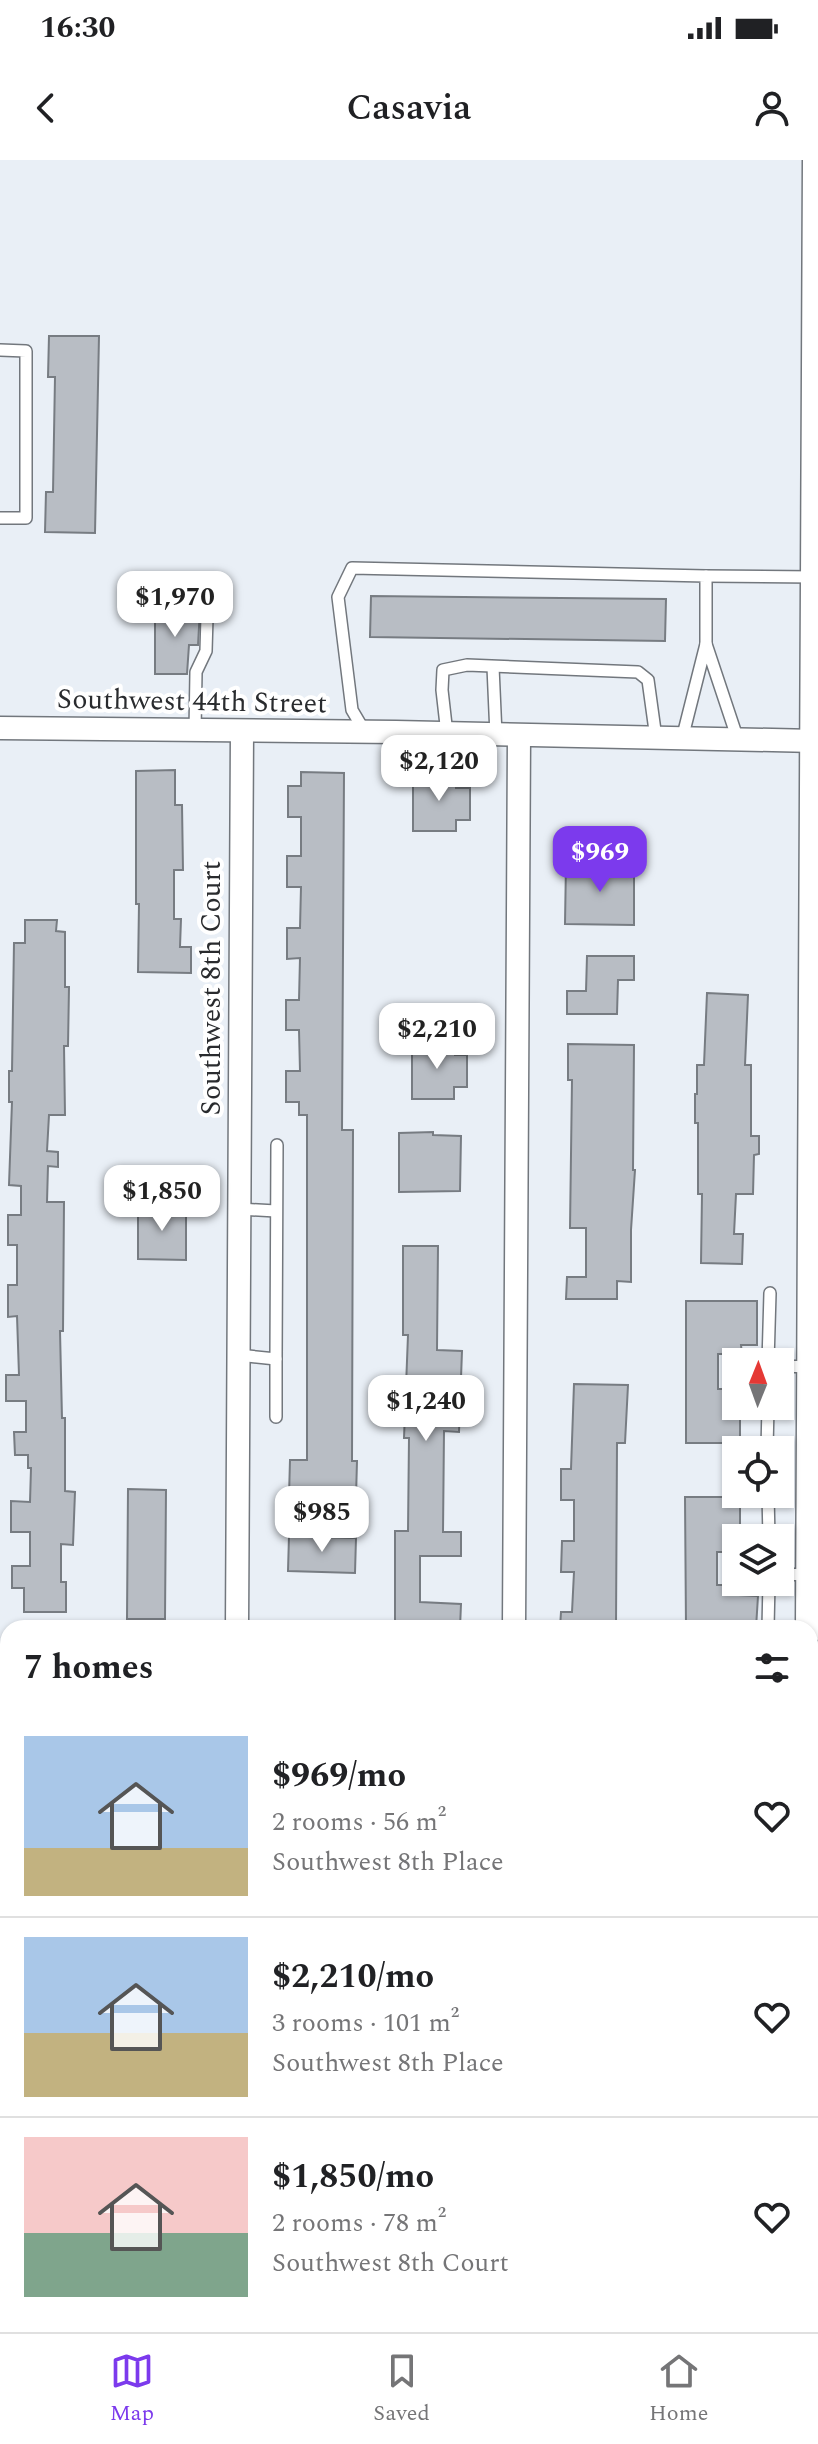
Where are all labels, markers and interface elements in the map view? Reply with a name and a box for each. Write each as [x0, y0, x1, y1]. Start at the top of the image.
text: 16:30 [40, 5, 115, 51]
text: Casavia [347, 81, 471, 136]
icon: back [24, 86, 68, 130]
icon: person [750, 86, 794, 130]
pin: $1,970 [110, 571, 240, 639]
text: $1,970 [135, 577, 215, 617]
street label: Southwest 44th Street [57, 678, 328, 725]
pin: $2,120 [374, 735, 504, 803]
text: $2,120 [399, 741, 479, 781]
pin: $969 [553, 826, 647, 894]
text: $969 [571, 832, 629, 872]
street label: Southwest 8th Court [190, 860, 233, 1115]
pin: $2,210 [372, 1003, 502, 1071]
text: $2,210 [397, 1009, 477, 1049]
pin: $1,850 [97, 1165, 227, 1233]
text: $1,850 [122, 1171, 202, 1211]
north arrow [722, 1348, 794, 1420]
map controls [722, 1348, 794, 1596]
pin: $1,240 [361, 1375, 491, 1443]
text: $1,240 [386, 1381, 466, 1421]
button: locate [722, 1436, 794, 1508]
pin: $985 [275, 1486, 369, 1554]
text: $985 [293, 1492, 351, 1532]
button: layers [722, 1524, 794, 1596]
text: 7 homes [24, 1642, 154, 1694]
icon: filters [750, 1646, 794, 1690]
text: $969/mo [272, 1750, 406, 1802]
icon: home [88, 1768, 184, 1864]
icon: heart [750, 1794, 794, 1838]
text: 2 rooms · 56 m² [272, 1802, 446, 1842]
text: Southwest 8th Place [272, 1842, 504, 1882]
text: $2,210/mo [272, 1951, 434, 2003]
icon: home [88, 1969, 184, 2065]
icon: heart [750, 1995, 794, 2039]
text: 3 rooms · 101 m² [272, 2003, 459, 2043]
text: Southwest 8th Place [272, 2043, 504, 2083]
text: $1,850/mo [272, 2151, 434, 2203]
icon: home [88, 2169, 184, 2265]
icon: heart [750, 2195, 794, 2239]
text: 2 rooms · 78 m² [272, 2203, 446, 2243]
text: Southwest 8th Court [272, 2243, 509, 2283]
tab: Map [110, 2349, 154, 2430]
tab: Saved [373, 2349, 430, 2430]
tab: Home [649, 2349, 708, 2430]

